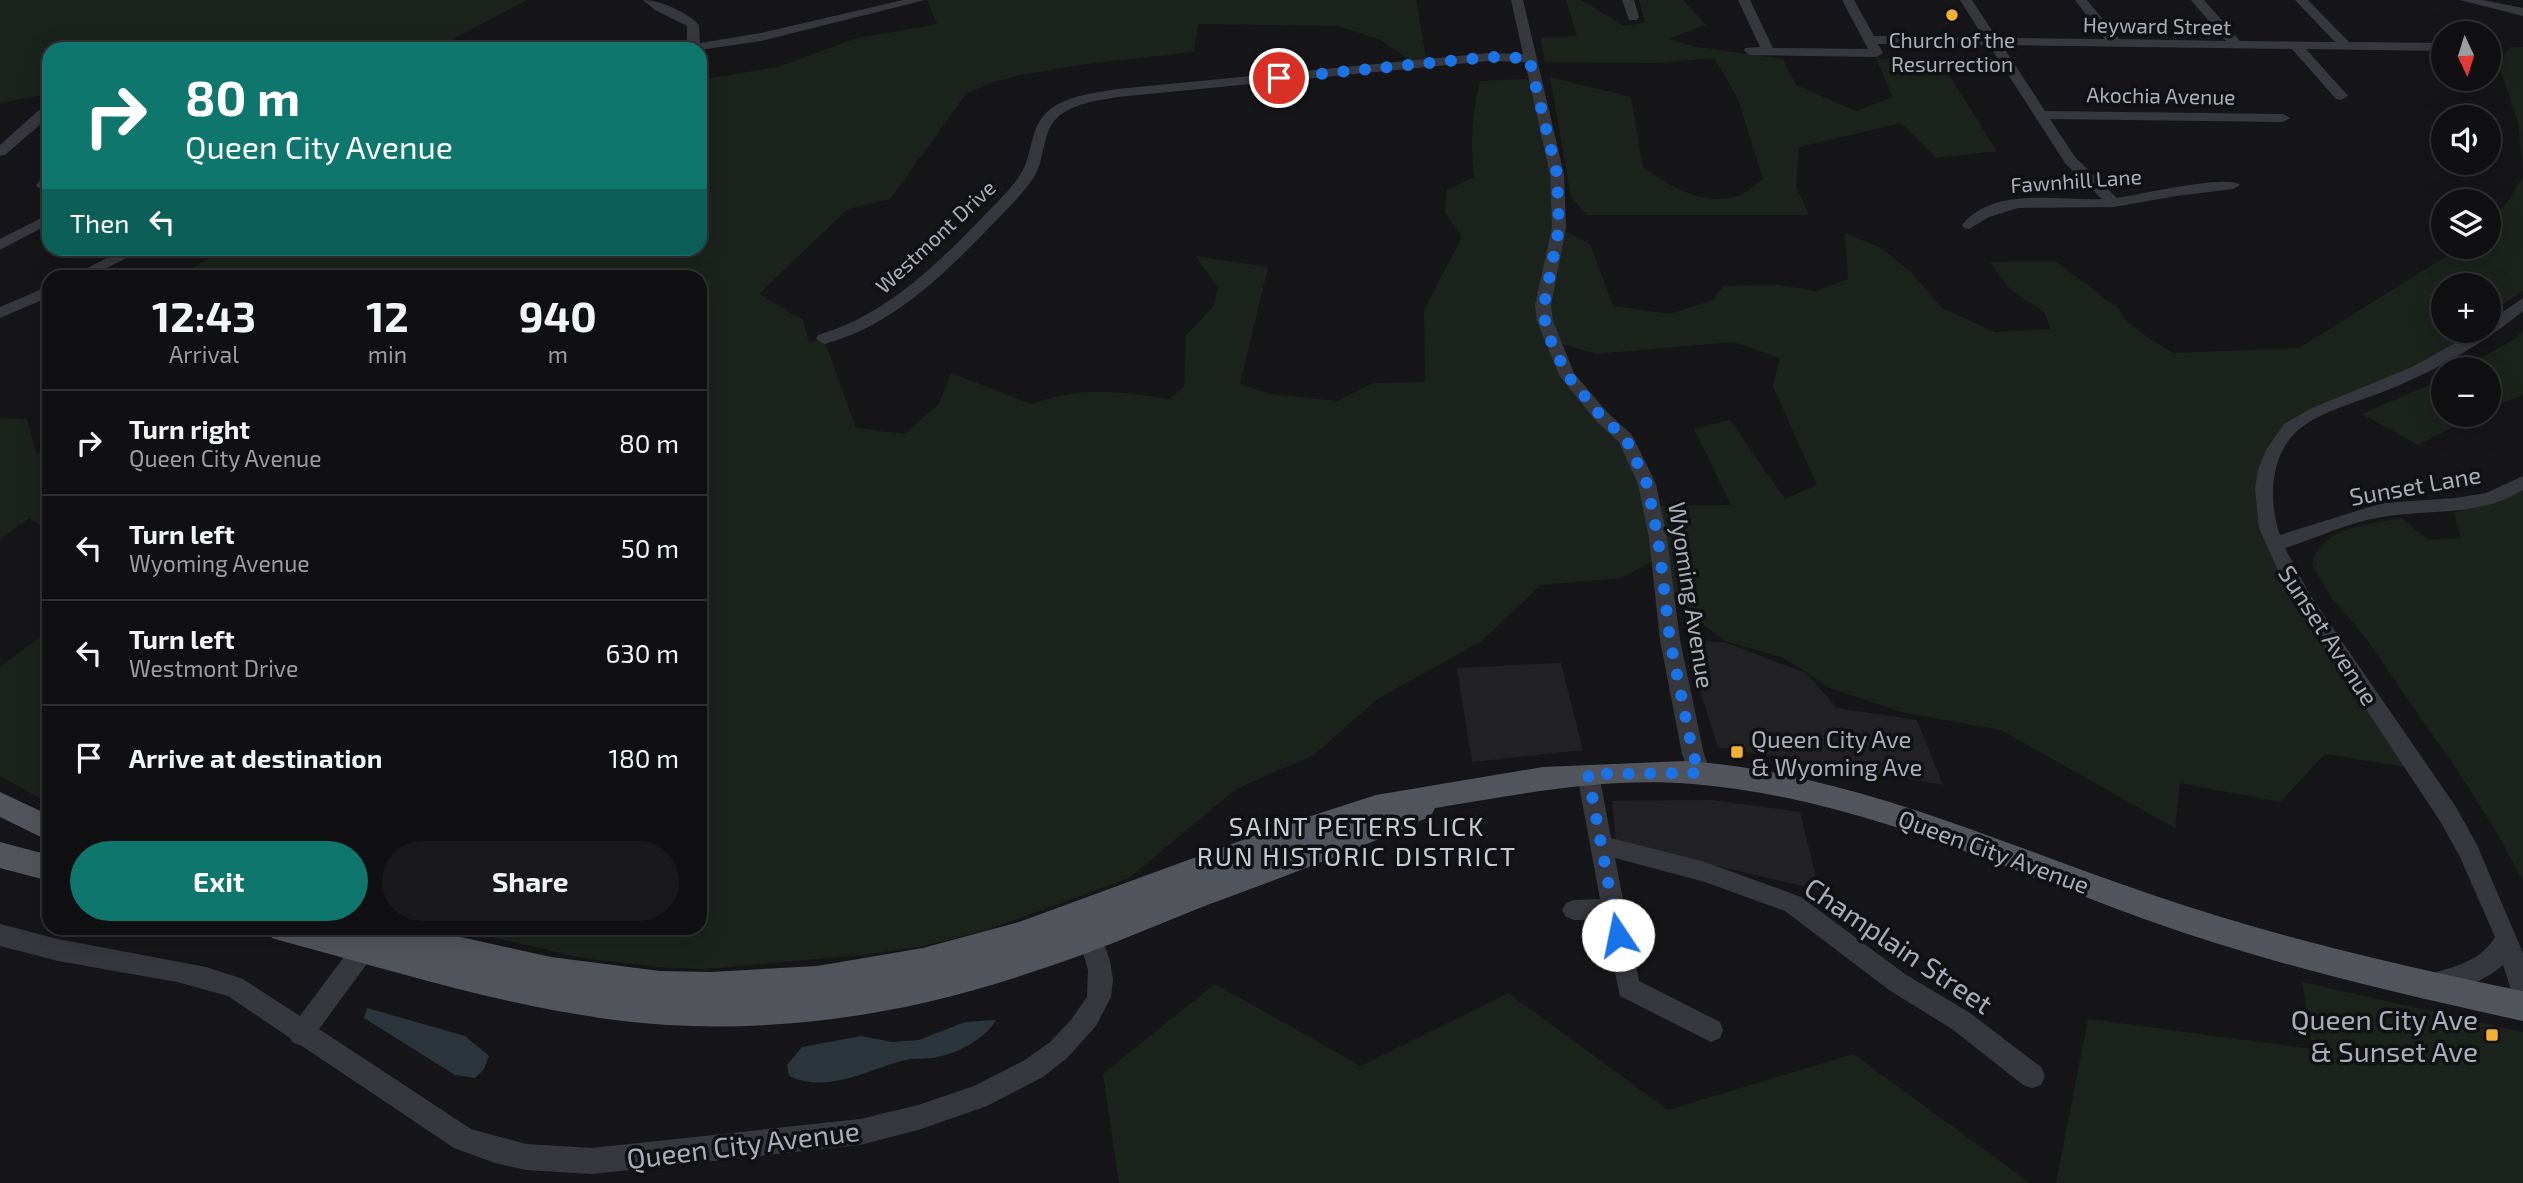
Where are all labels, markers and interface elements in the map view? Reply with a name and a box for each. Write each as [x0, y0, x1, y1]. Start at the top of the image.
marker: Church of the Resurrection [1944, 7, 1960, 23]
street label: Heyward Street [2083, 11, 2231, 39]
north arrow [2431, 21, 2501, 91]
map controls [2431, 21, 2501, 427]
place label: Church of the Resurrection [1889, 27, 2015, 76]
pin [1249, 48, 1309, 108]
icon: arrive [1260, 59, 1298, 97]
text: 80 m [185, 67, 300, 126]
icon: right [70, 70, 161, 161]
street label: Akochia Avenue [2086, 81, 2236, 109]
button: sound [2431, 105, 2501, 175]
text: Queen City Avenue [185, 127, 453, 165]
street label: Fawnhill Lane [2009, 163, 2143, 197]
street label: Westmont Drive [870, 174, 1000, 298]
button: layers [2431, 189, 2501, 259]
icon: left [143, 203, 181, 241]
text: Then [70, 207, 129, 238]
button: + [2431, 273, 2501, 343]
text: 12:43 [152, 290, 256, 340]
text: 12 [366, 290, 409, 340]
text: 940 [519, 290, 597, 340]
text: Arrival [169, 340, 239, 368]
text: min [368, 340, 407, 368]
text: m [548, 340, 568, 368]
button: − [2431, 357, 2501, 427]
text: Turn right [129, 413, 250, 444]
icon: right [70, 424, 108, 462]
text: 80 m [619, 427, 679, 458]
text: Queen City Avenue [129, 444, 322, 472]
street label: Sunset Lane [2347, 459, 2483, 511]
street label: Wyoming Avenue [1663, 500, 1721, 690]
text: Turn left [129, 518, 235, 549]
icon: left [70, 529, 108, 567]
text: 50 m [621, 532, 679, 563]
text: Wyoming Avenue [129, 549, 310, 577]
street label: Sunset Avenue [2273, 560, 2385, 710]
text: Turn left [129, 623, 235, 654]
icon: left [70, 634, 108, 672]
text: 630 m [605, 637, 679, 668]
text: Westmont Drive [129, 654, 298, 682]
place label: Queen City Ave & Wyoming Ave [1751, 724, 1923, 781]
icon: arrive [70, 739, 108, 777]
text: Arrive at destination [129, 742, 382, 773]
text: 180 m [609, 742, 679, 773]
marker: Queen City Ave & Wyoming Ave [1729, 744, 1745, 760]
street label: Queen City Avenue [1895, 803, 2093, 899]
district label: SAINT PETERS LICK RUN HISTORIC DISTRICT [1197, 810, 1517, 871]
button: Exit [70, 841, 368, 921]
button: Share [382, 841, 679, 921]
street label: Champlain Street [1799, 870, 1999, 1020]
position arrow [1581, 898, 1655, 972]
place label: Queen City Ave & Sunset Ave [2291, 1002, 2478, 1068]
marker: Queen City Ave & Sunset Ave [2484, 1027, 2500, 1043]
street label: Queen City Avenue [625, 1113, 861, 1175]

